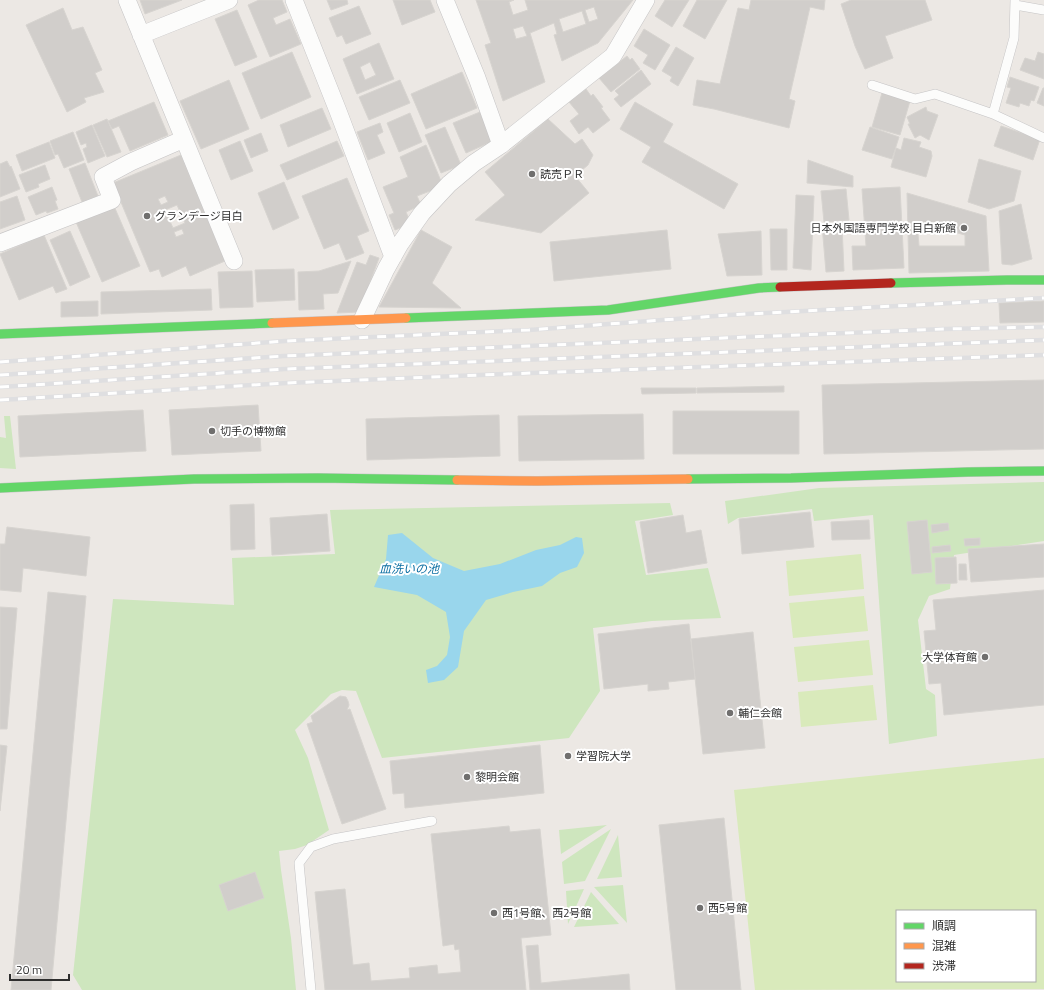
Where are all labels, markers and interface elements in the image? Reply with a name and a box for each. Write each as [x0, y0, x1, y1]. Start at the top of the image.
place label: 読売ＰＲ [540, 166, 584, 182]
marker: 読売ＰＲ [527, 169, 537, 179]
place label: グランデージ目白 [155, 208, 243, 224]
marker: グランデージ目白 [142, 211, 152, 221]
place label: 日本外国語専門学校 目白新館 [811, 220, 956, 236]
marker: 日本外国語専門学校 目白新館 [959, 223, 969, 233]
place label: 切手の博物館 [220, 423, 286, 439]
marker: 切手の博物館 [207, 426, 217, 436]
water label: 血洗いの池 [379, 559, 440, 578]
place label: 大学体育館 [922, 649, 977, 665]
marker: 大学体育館 [980, 652, 990, 662]
place label: 輔仁会館 [738, 705, 782, 721]
marker: 輔仁会館 [725, 708, 735, 718]
place label: 学習院大学 [576, 748, 631, 764]
marker: 学習院大学 [563, 751, 573, 761]
place label: 黎明会館 [475, 769, 519, 785]
marker: 黎明会館 [462, 772, 472, 782]
place label: 西5号館 [708, 900, 747, 916]
marker: 西5号館 [695, 903, 705, 913]
place label: 西1号館、西2号館 [502, 905, 591, 921]
marker: 西1号館、西2号館 [489, 908, 499, 918]
legend [896, 910, 1036, 982]
text: 順調 [932, 916, 956, 935]
text: 混雑 [932, 936, 956, 955]
scale bar [10, 956, 69, 982]
text: 渋滞 [932, 956, 956, 975]
text: 20 m [16, 960, 42, 979]

